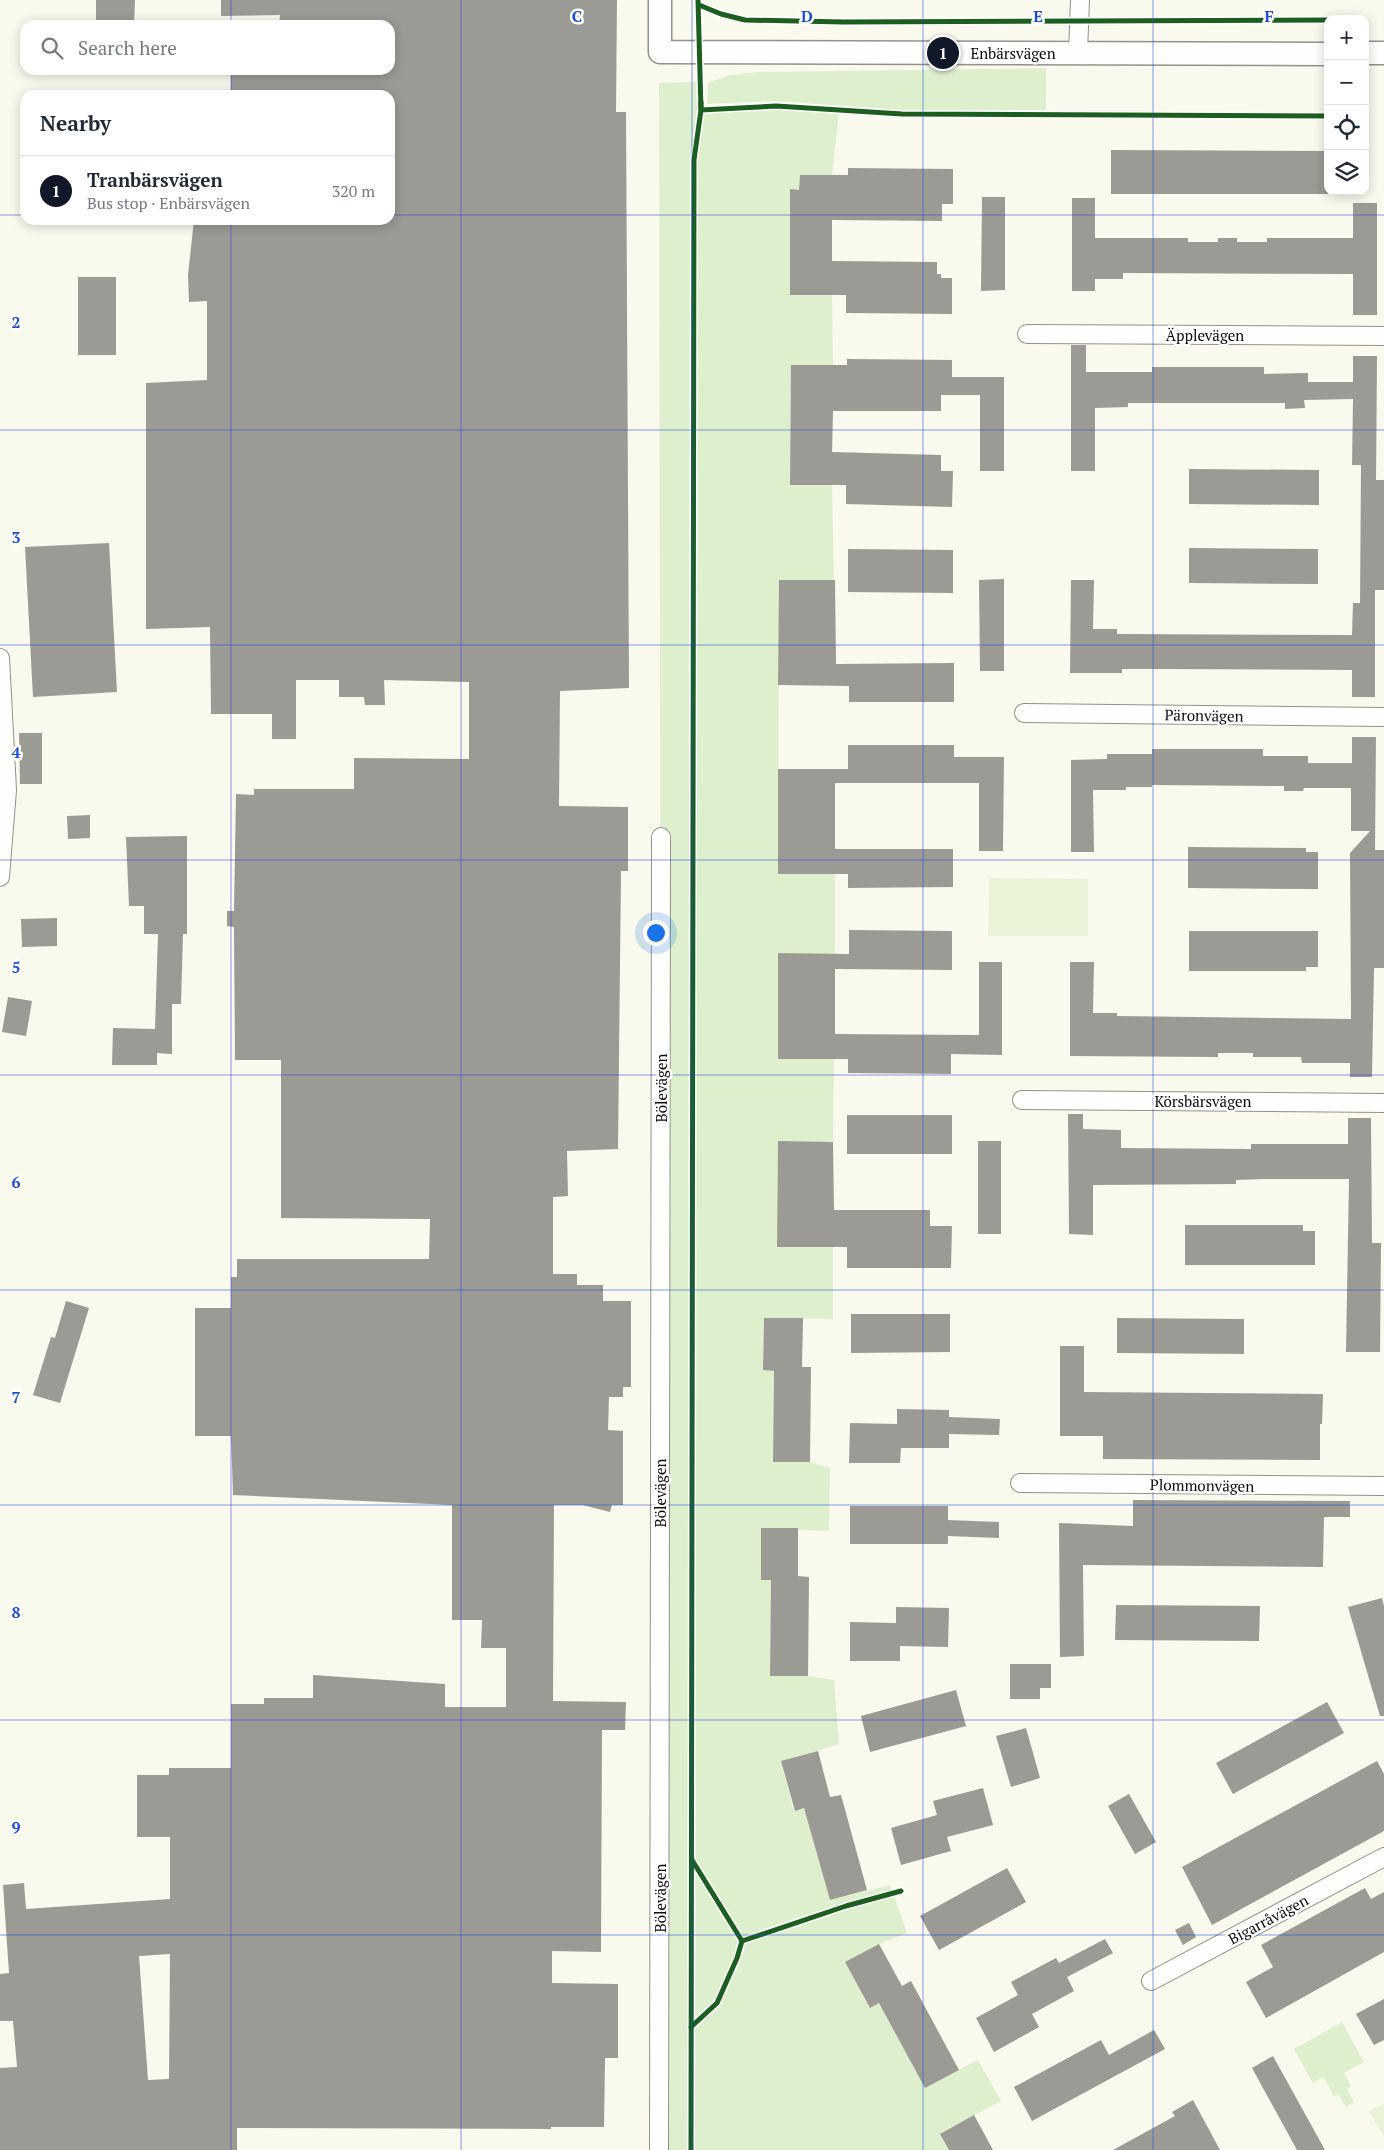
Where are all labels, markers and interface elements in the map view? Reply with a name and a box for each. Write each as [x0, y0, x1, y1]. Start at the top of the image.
text: C [572, 5, 582, 27]
text: D [801, 5, 813, 27]
text: E [1033, 5, 1043, 27]
text: F [1264, 5, 1274, 27]
map controls [1324, 15, 1369, 195]
button: + [1324, 15, 1369, 60]
search box [20, 20, 395, 75]
icon: search [38, 34, 66, 62]
pin: 1 [927, 34, 959, 72]
text: Search here [78, 35, 177, 60]
street label: Enbärsvägen [970, 43, 1056, 63]
button: − [1324, 60, 1369, 105]
button: locate [1324, 105, 1369, 150]
text: Nearby [40, 109, 111, 137]
button: layers [1324, 150, 1369, 195]
text: Tranbärsvägen [87, 167, 223, 192]
text: 1 [51, 180, 61, 202]
text: 320 m [332, 180, 375, 202]
text: Bus stop · Enbärsvägen [87, 192, 250, 214]
text: 2 [11, 311, 21, 333]
street label: Äpplevägen [1166, 325, 1244, 345]
text: 3 [11, 526, 21, 548]
street label: Päronvägen [1164, 704, 1244, 726]
text: 4 [11, 741, 21, 763]
your location [643, 920, 669, 946]
text: 5 [11, 956, 21, 978]
street label: Bölevägen [651, 1053, 671, 1122]
street label: Körsbärsvägen [1154, 1091, 1252, 1111]
text: 6 [11, 1171, 21, 1193]
text: 7 [11, 1386, 21, 1408]
street label: Bölevägen [650, 1458, 670, 1527]
street label: Plommonvägen [1150, 1474, 1254, 1496]
text: 8 [11, 1601, 21, 1623]
text: 9 [11, 1816, 21, 1838]
street label: Bölevägen [650, 1863, 670, 1932]
street label: Bigarråvägen [1225, 1890, 1312, 1948]

